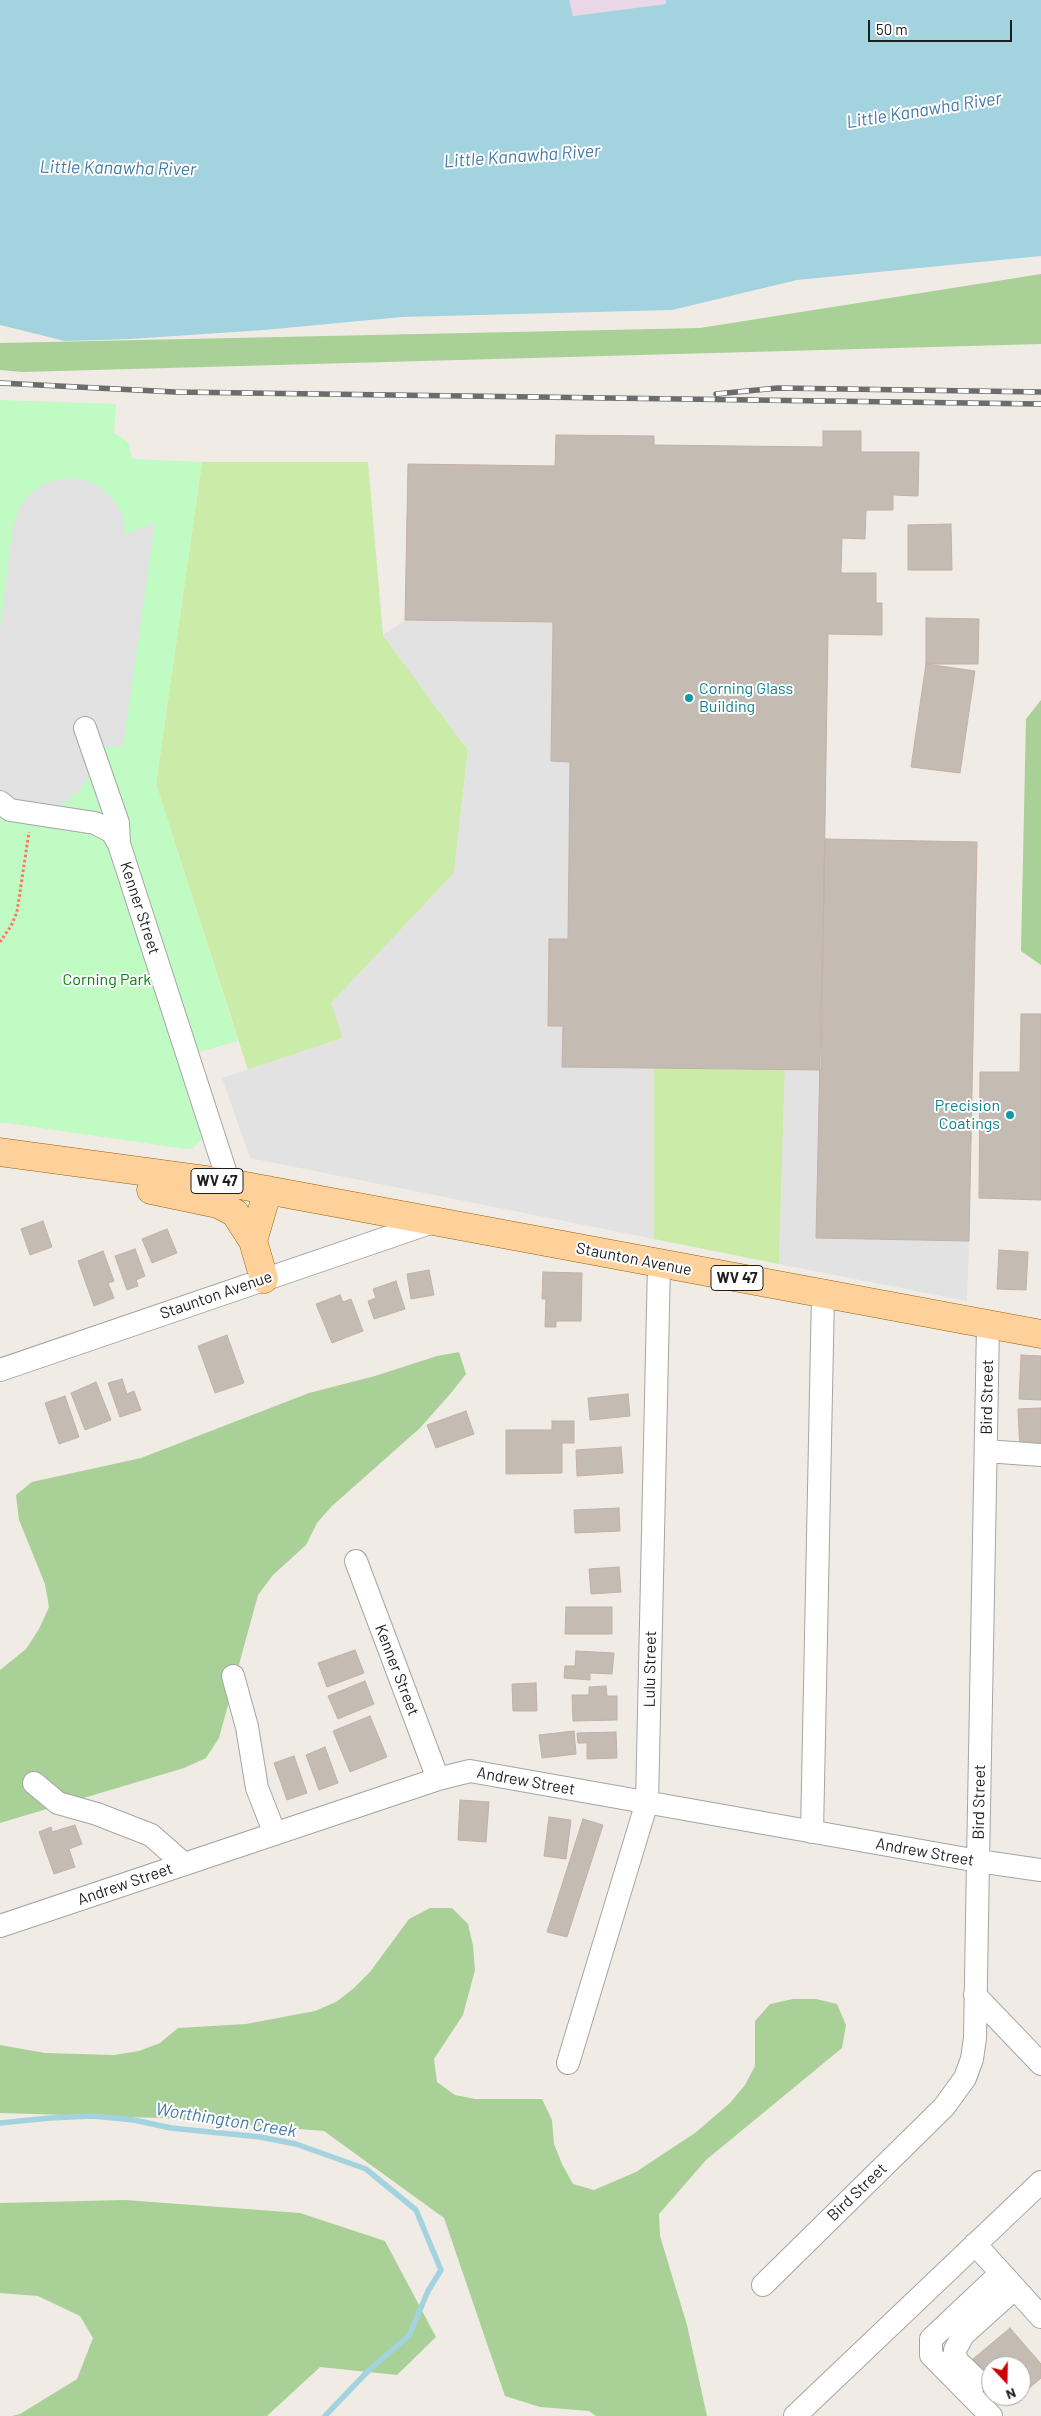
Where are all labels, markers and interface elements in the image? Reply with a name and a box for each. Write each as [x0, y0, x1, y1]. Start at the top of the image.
scale bar [871, 10, 1015, 42]
text: 50 m [876, 20, 908, 38]
water label: Little Kanawha River [845, 87, 1003, 133]
water label: Little Kanawha River [443, 140, 601, 172]
water label: Little Kanawha River [40, 156, 196, 180]
place label: Corning Glass Building [699, 679, 793, 717]
marker: Corning Glass Building [683, 692, 695, 704]
street label: Kenner Street [116, 859, 164, 957]
park label: Corning Park [63, 970, 151, 990]
place label: Precision Coatings [935, 1096, 1000, 1134]
marker: Precision Coatings [1004, 1109, 1016, 1121]
road number: WV 47 [191, 1168, 243, 1194]
street label: Staunton Avenue [574, 1238, 694, 1280]
road number: WV 47 [711, 1266, 763, 1290]
street label: Staunton Avenue [157, 1267, 275, 1323]
street label: Bird Street [977, 1359, 997, 1435]
street label: Kenner Street [371, 1622, 423, 1718]
street label: Lulu Street [640, 1630, 660, 1708]
street label: Andrew Street [475, 1763, 577, 1799]
street label: Bird Street [969, 1764, 989, 1840]
street label: Andrew Street [874, 1834, 976, 1870]
street label: Andrew Street [75, 1859, 175, 1909]
water label: Worthington Creek [154, 2098, 298, 2142]
street label: Bird Street [823, 2159, 891, 2225]
north arrow [981, 2356, 1031, 2406]
text: N [1004, 2385, 1019, 2404]

